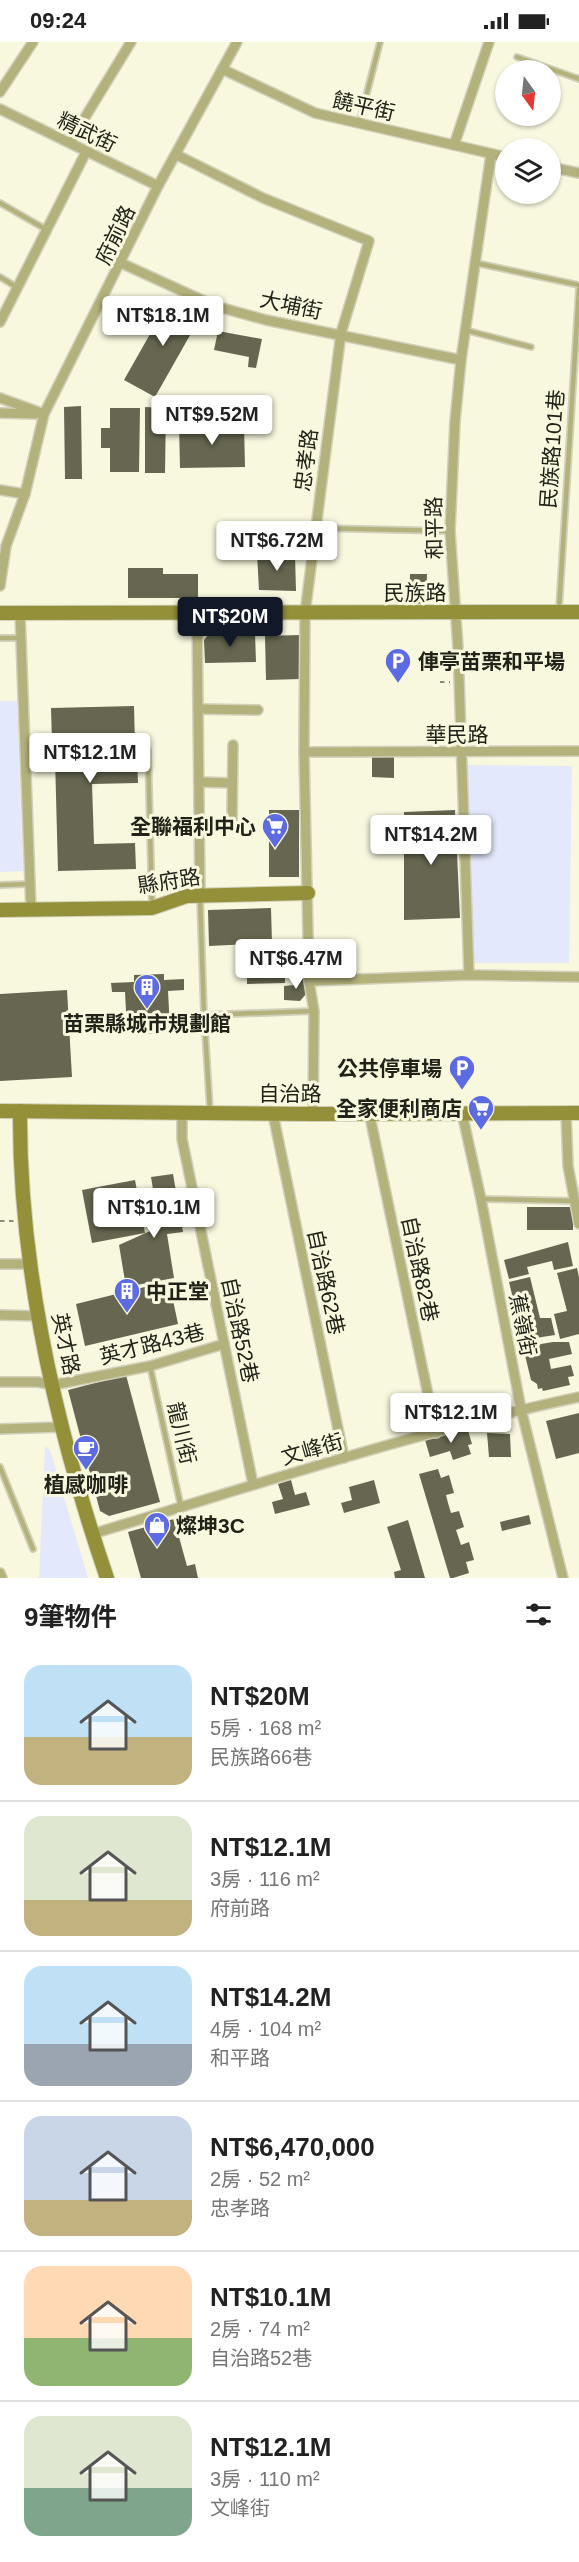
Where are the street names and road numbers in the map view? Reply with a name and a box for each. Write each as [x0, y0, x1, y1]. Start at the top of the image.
street label: 饒平街 [331, 88, 397, 124]
street label: 精武街 [54, 108, 120, 156]
street label: 府前路 [91, 202, 139, 268]
street label: 大埔街 [258, 287, 324, 323]
street label: 民族路101巷 [536, 389, 568, 509]
street label: 忠孝路 [291, 427, 321, 493]
street label: 和平路 [422, 496, 446, 560]
street label: 民族路 [384, 581, 447, 604]
street label: 華民路 [426, 723, 489, 746]
street label: 縣府路 [136, 865, 202, 897]
street label: 自治路 [259, 1082, 322, 1105]
street label: 自治路82巷 [398, 1214, 442, 1324]
street label: 自治路62巷 [304, 1227, 348, 1337]
street label: 自治路52巷 [218, 1275, 262, 1385]
street label: 蕉嶺街 [506, 1292, 540, 1358]
street label: 英才路 [48, 1311, 84, 1377]
street label: 英才路43巷 [97, 1320, 207, 1368]
street label: 龍川街 [164, 1400, 200, 1466]
street label: 文峰街 [279, 1429, 345, 1469]

